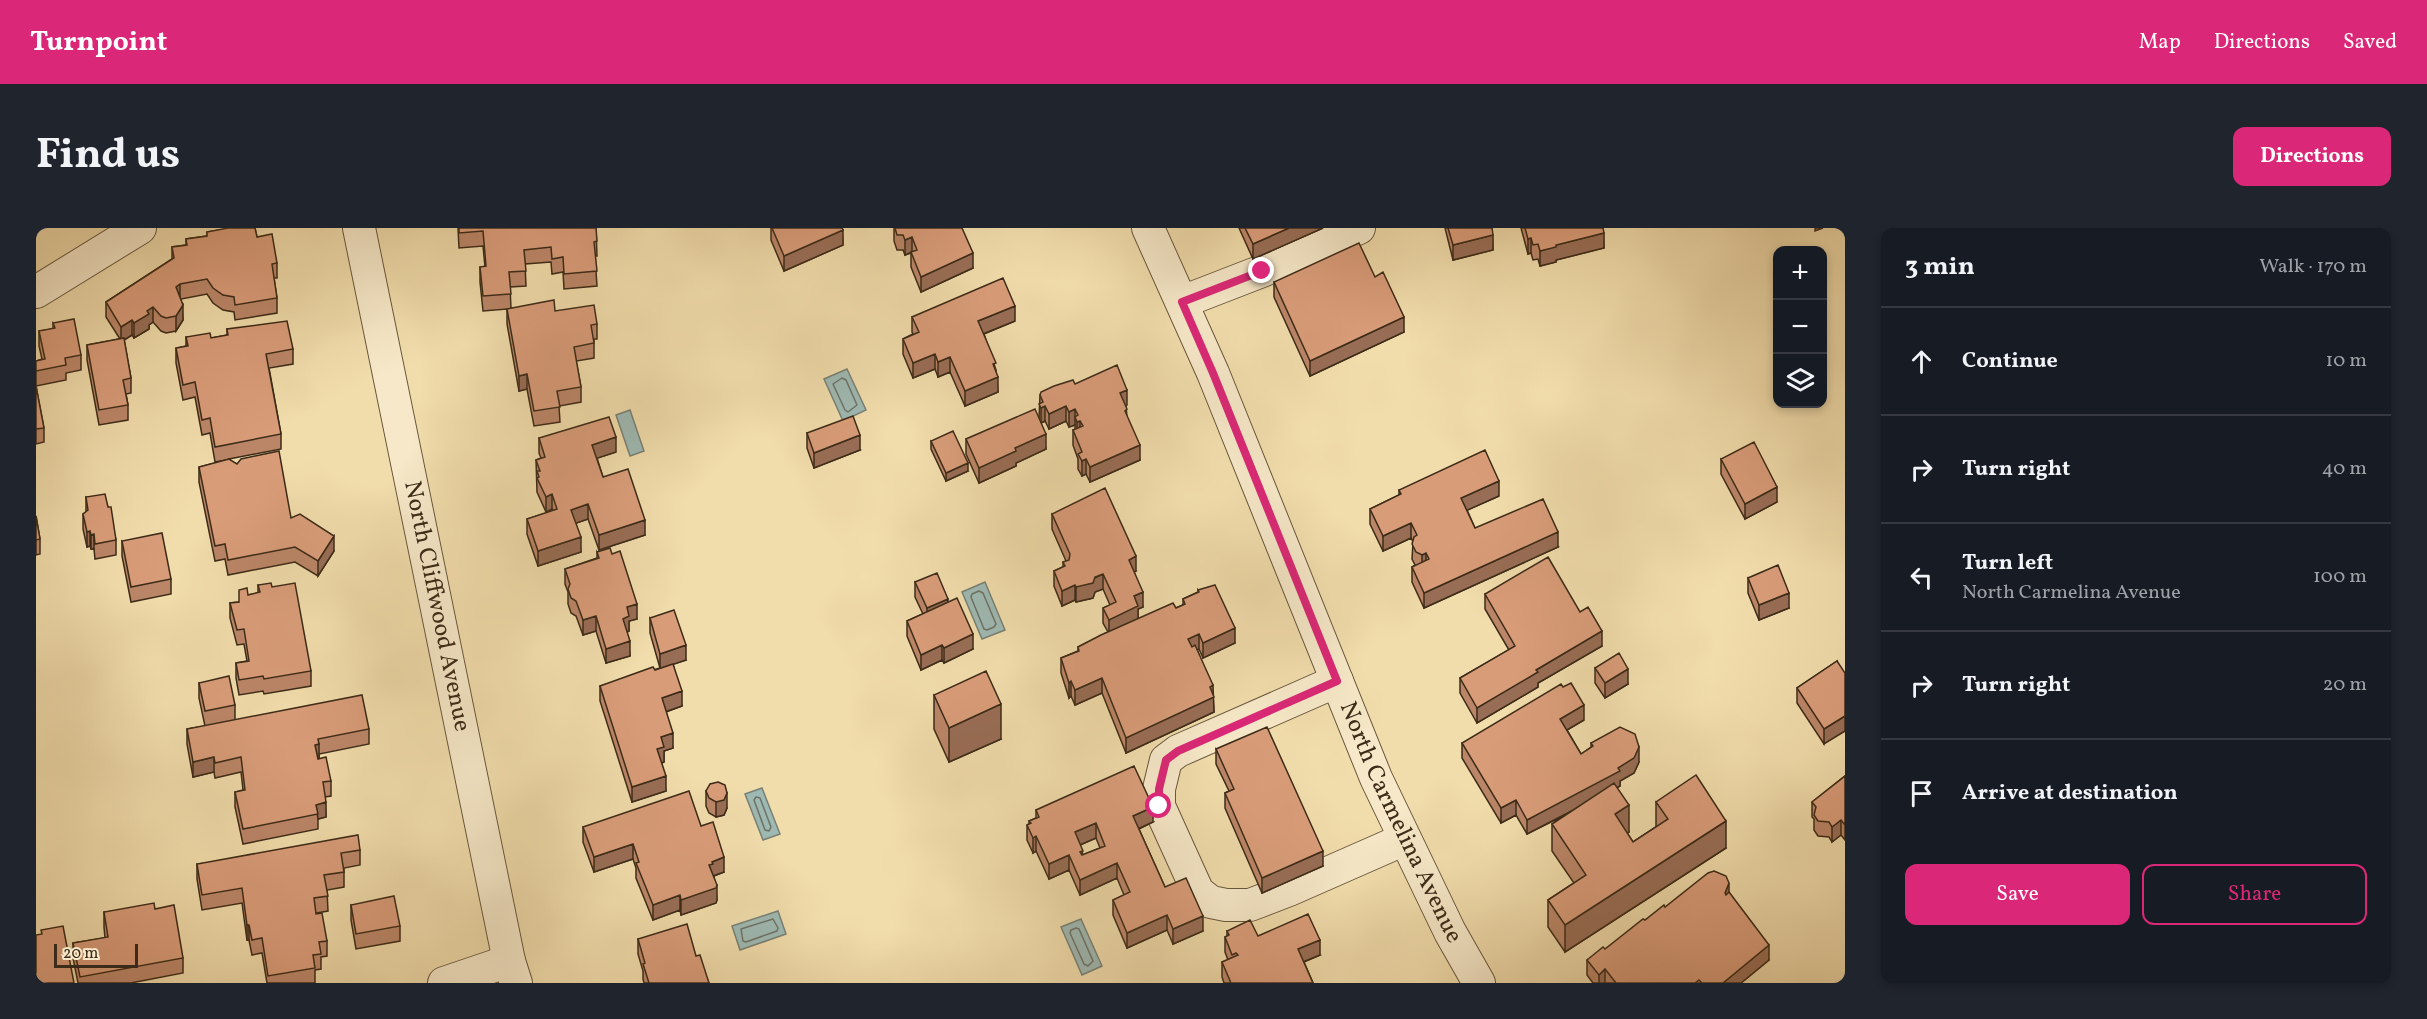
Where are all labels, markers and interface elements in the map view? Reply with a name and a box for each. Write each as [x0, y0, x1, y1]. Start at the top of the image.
text: Turnpoint [30, 23, 167, 62]
text: Map [2139, 28, 2181, 57]
text: Directions [2214, 28, 2310, 57]
text: Saved [2343, 28, 2397, 57]
text: Find us [36, 127, 180, 186]
button: Directions [2233, 127, 2391, 186]
map controls [1773, 246, 1827, 408]
button: + [1773, 246, 1827, 300]
text: 3 min [1905, 249, 1975, 285]
text: Walk · 170 m [2259, 253, 2367, 281]
route end [1248, 257, 1274, 283]
button: − [1773, 300, 1827, 354]
icon: ahead [1905, 345, 1938, 378]
text: Continue [1962, 346, 2058, 377]
text: 10 m [2326, 347, 2367, 375]
button: layers [1773, 354, 1827, 408]
icon: right [1905, 453, 1938, 486]
text: Turn right [1962, 454, 2070, 485]
text: 40 m [2322, 455, 2367, 483]
street label: North Cliffwood Avenue [394, 478, 479, 735]
text: Turn left [1962, 548, 2053, 579]
icon: left [1905, 561, 1938, 594]
text: 100 m [2313, 563, 2367, 591]
text: North Carmelina Avenue [1962, 579, 2181, 607]
icon: right [1905, 669, 1938, 702]
text: Turn right [1962, 670, 2070, 701]
text: 20 m [2323, 671, 2367, 699]
street label: North Carmelina Avenue [1330, 697, 1470, 950]
icon: arrive [1905, 777, 1938, 810]
text: Arrive at destination [1962, 778, 2178, 809]
route start [1145, 792, 1171, 818]
button: Save [1905, 864, 2130, 925]
button: Share [2142, 864, 2367, 925]
scale bar [54, 941, 138, 968]
text: 20 m [63, 943, 98, 965]

